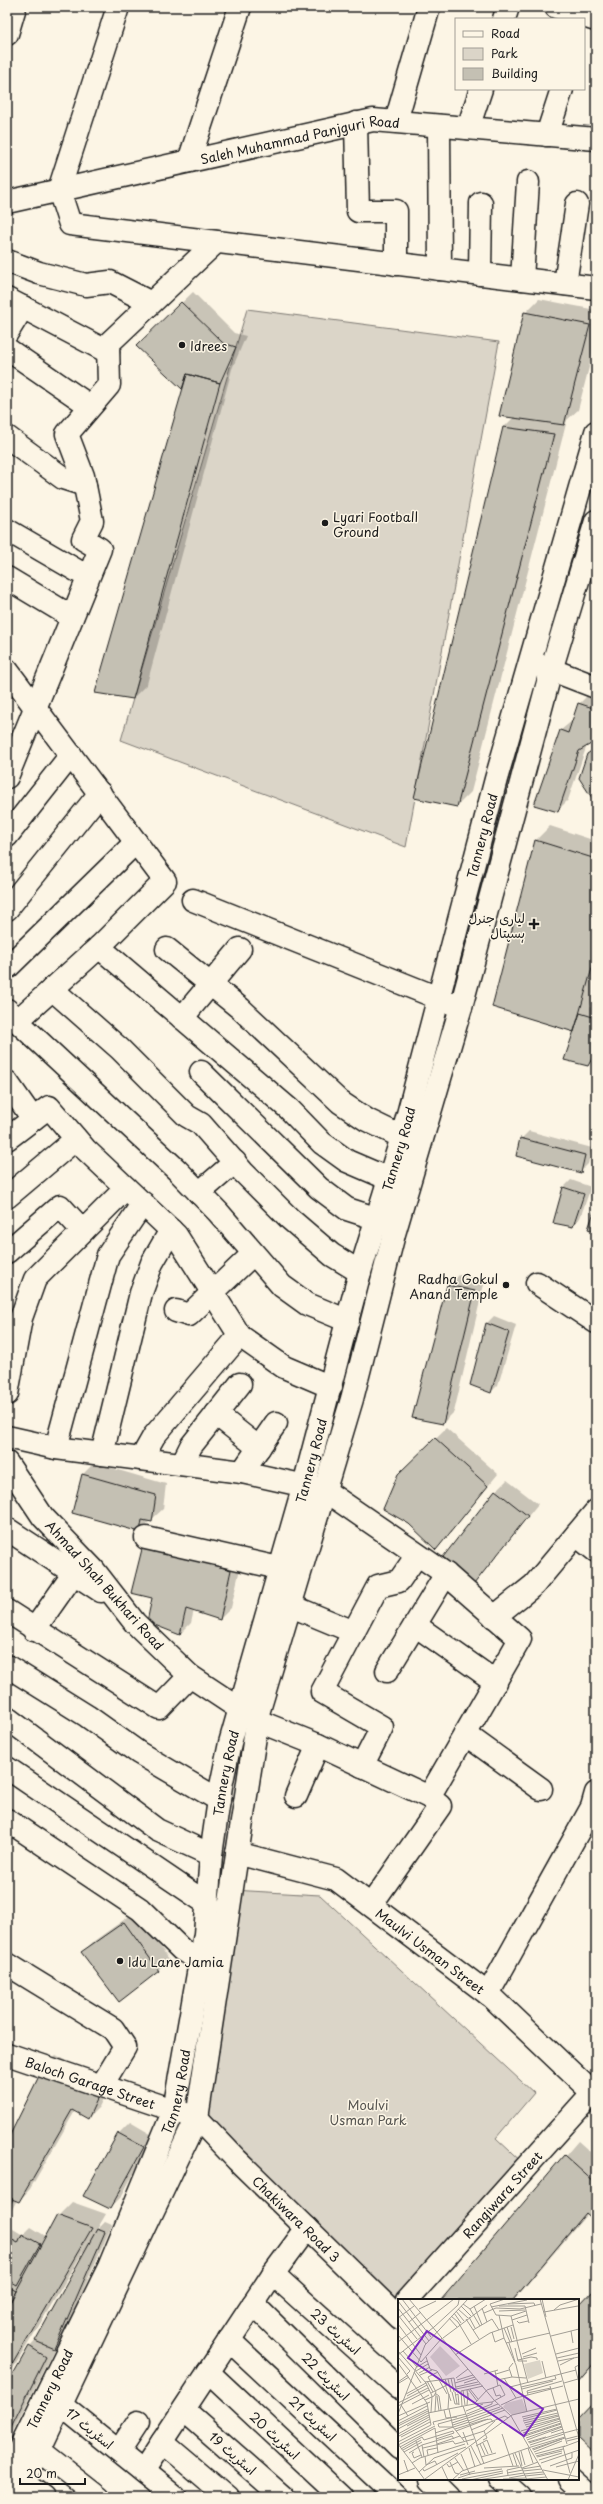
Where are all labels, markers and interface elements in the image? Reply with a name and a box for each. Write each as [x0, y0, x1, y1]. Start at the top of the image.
legend [455, 18, 585, 90]
text: Road [491, 24, 520, 42]
text: Park [491, 44, 518, 62]
text: Building [491, 64, 538, 82]
street label: Saleh Muhammad Panjguri Road [198, 110, 401, 168]
place label: Idrees [190, 336, 227, 355]
marker: Idrees [177, 340, 187, 350]
place label: Lyari Football Ground [333, 507, 418, 541]
marker: Lyari Football Ground [320, 518, 330, 528]
street label: Tannery Road [461, 791, 501, 880]
place label: لیاری جنرل ہسپتال [469, 908, 525, 942]
marker: لیاری جنرل ہسپتال [528, 918, 540, 930]
street label: Tannery Road [376, 1104, 419, 1193]
place label: Radha Gokul Anand Temple [410, 1269, 498, 1303]
marker: Radha Gokul Anand Temple [501, 1280, 511, 1290]
street label: Tannery Road [290, 1416, 331, 1505]
street label: Ahmad Shah Bukhari Road [42, 1516, 168, 1654]
street label: Tannery Road [207, 1728, 243, 1817]
street label: Maulvi Usman Street [372, 1903, 489, 1998]
place label: Idu Lane Jamia [128, 1952, 224, 1971]
marker: Idu Lane Jamia [115, 1956, 125, 1966]
street label: Tannery Road [156, 2047, 194, 2137]
street label: Baloch Garage Street [23, 2051, 158, 2113]
park label: Moulvi Usman Park [329, 2095, 407, 2129]
street label: Rangiwara Street [458, 2146, 546, 2242]
street label: Chakiwara Road 3 [248, 2171, 345, 2266]
inset map [398, 2299, 579, 2480]
street label: اسٹریٹ 23 [307, 2303, 365, 2359]
street label: Tannery Road [21, 2346, 77, 2432]
street label: اسٹریٹ 22 [298, 2348, 354, 2404]
street label: اسٹریٹ 21 [285, 2391, 341, 2445]
street label: اسٹریٹ 17 [62, 2403, 118, 2453]
street label: اسٹریٹ 20 [246, 2407, 304, 2463]
street label: اسٹریٹ 19 [205, 2427, 261, 2479]
scale bar [20, 2460, 85, 2486]
text: 20 m [26, 2464, 57, 2482]

